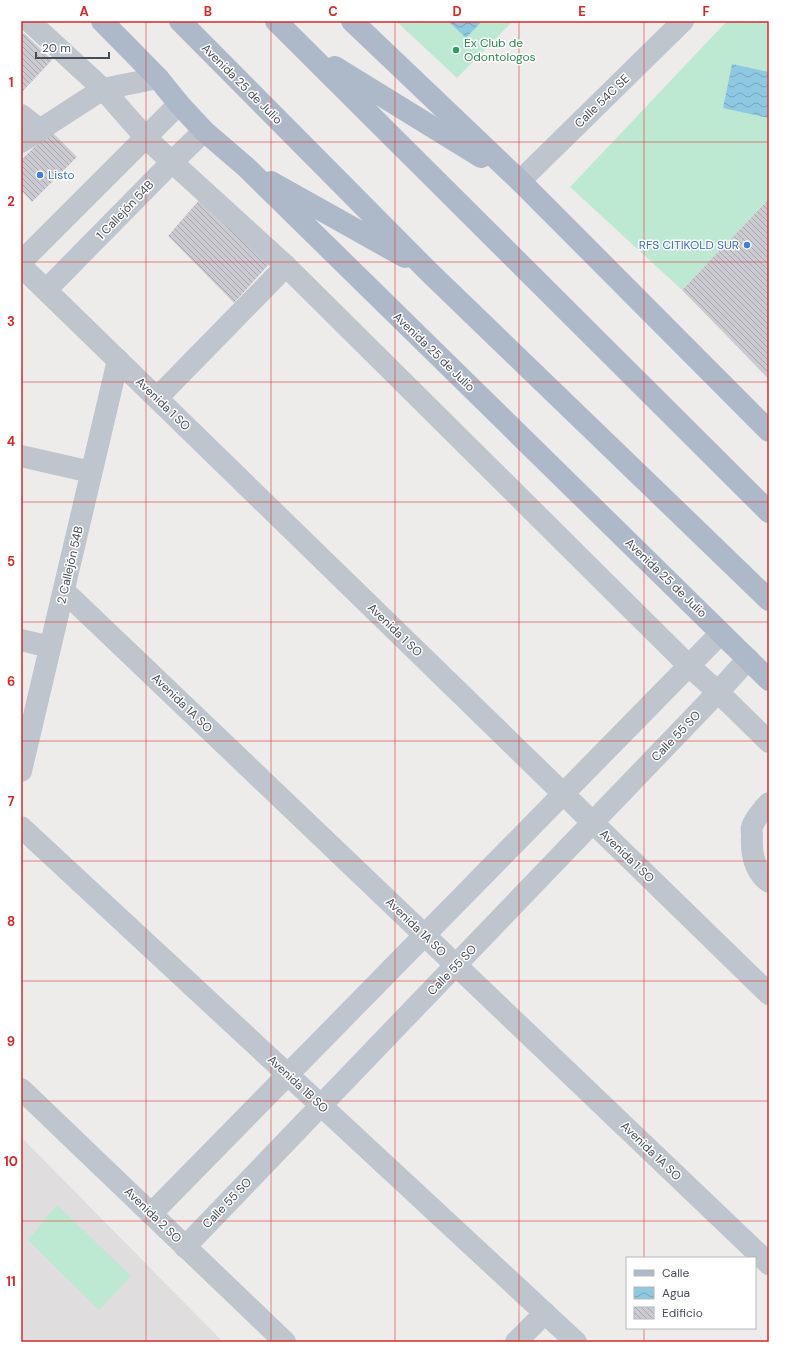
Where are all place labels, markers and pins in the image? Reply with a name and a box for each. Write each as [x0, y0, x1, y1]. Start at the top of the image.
place label: Ex Club de Odontologos [464, 35, 536, 65]
marker: Ex Club de Odontologos [451, 45, 461, 55]
place label: Listo [48, 167, 75, 183]
marker: Listo [35, 170, 45, 180]
place label: RFS CITIKOLD SUR [639, 237, 739, 253]
marker: RFS CITIKOLD SUR [742, 240, 752, 250]

